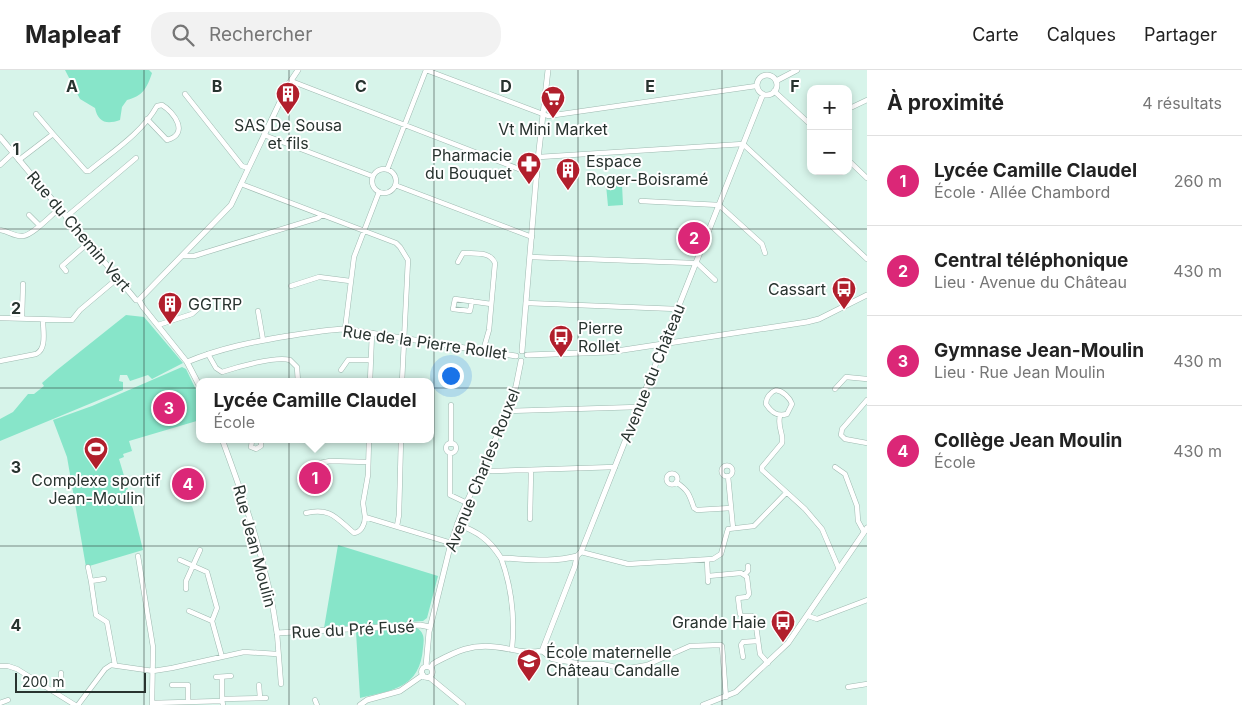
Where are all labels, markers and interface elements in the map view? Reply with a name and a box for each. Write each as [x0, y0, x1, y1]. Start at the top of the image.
search box [151, 12, 501, 57]
text: Mapleaf [25, 20, 121, 49]
icon: search [169, 21, 197, 49]
text: Rechercher [209, 23, 312, 46]
text: Carte [972, 24, 1019, 45]
text: Calques [1047, 24, 1116, 45]
text: Partager [1144, 24, 1217, 45]
text: A [66, 76, 78, 96]
text: B [212, 76, 222, 96]
text: C [355, 76, 367, 96]
text: D [500, 76, 512, 96]
text: E [645, 76, 655, 96]
text: F [790, 76, 800, 96]
building icon: SAS De Sousa et fils [275, 81, 301, 115]
supermarket icon: Vt Mini Market [540, 85, 566, 119]
map controls [807, 85, 852, 175]
button: + [807, 85, 852, 130]
text: À proximité [887, 90, 1004, 115]
text: 4 résultats [1142, 93, 1222, 113]
place label: SAS De Sousa et fils [234, 115, 342, 153]
place label: Vt Mini Market [498, 119, 608, 139]
button: − [807, 130, 852, 175]
text: 1 [13, 139, 19, 159]
place label: Pharmacie du Bouquet [425, 145, 512, 183]
pharmacy icon: Pharmacie du Bouquet [516, 151, 542, 185]
place label: Espace Roger-Boisramé [586, 151, 708, 189]
building icon: Espace Roger-Boisramé [555, 157, 581, 191]
text: Lycée Camille Claudel [934, 159, 1137, 182]
street label: Rue du Chemin Vert [23, 167, 135, 295]
text: 1 [900, 171, 906, 191]
text: 260 m [1174, 171, 1222, 191]
text: École · Allée Chambord [934, 182, 1110, 202]
pin: 2 [678, 219, 710, 257]
text: Central téléphonique [934, 249, 1128, 272]
text: 2 [898, 261, 908, 281]
text: 430 m [1173, 261, 1222, 281]
text: Lieu · Avenue du Château [934, 272, 1127, 292]
bus stop icon: Cassart [831, 276, 857, 310]
place label: Cassart [768, 279, 826, 299]
building icon: GGTRP [157, 291, 183, 325]
place label: GGTRP [188, 294, 242, 314]
text: 2 [11, 298, 21, 318]
street label: Avenue du Château [615, 301, 689, 445]
place label: Pierre Rollet [578, 318, 623, 356]
street label: Rue de la Pierre Rollet [342, 321, 508, 363]
bus stop icon: Pierre Rollet [548, 324, 574, 358]
text: Gymnase Jean-Moulin [934, 339, 1144, 362]
text: 3 [898, 351, 908, 371]
text: 430 m [1173, 351, 1222, 371]
text: Lieu · Rue Jean Moulin [934, 362, 1105, 382]
your location [438, 363, 464, 389]
popup [196, 378, 434, 443]
street label: Avenue Charles Rouxel [440, 386, 524, 554]
pin: 3 [153, 389, 185, 427]
text: Lycée Camille Claudel [213, 389, 417, 412]
text: École [213, 412, 255, 432]
text: Collège Jean Moulin [934, 429, 1122, 452]
sports icon: Complexe sportif Jean-Moulin [83, 436, 109, 470]
text: 4 [898, 441, 908, 461]
text: 430 m [1173, 441, 1222, 461]
text: École [934, 452, 976, 472]
text: 3 [11, 457, 21, 477]
pin: 1 [299, 459, 331, 497]
pin: 4 [172, 465, 204, 503]
place label: Complexe sportif Jean-Moulin [31, 470, 161, 508]
street label: Rue Jean Moulin [229, 483, 281, 609]
bus stop icon: Grande Haie [770, 609, 796, 643]
place label: Grande Haie [672, 612, 766, 632]
text: 4 [11, 615, 22, 635]
street label: Rue du Pré Fusé [291, 616, 415, 642]
place label: École maternelle Château Candalle [546, 642, 680, 680]
school or university icon: École maternelle Château Candalle [516, 648, 542, 682]
scale bar [15, 670, 146, 693]
text: 200 m [22, 673, 64, 690]

